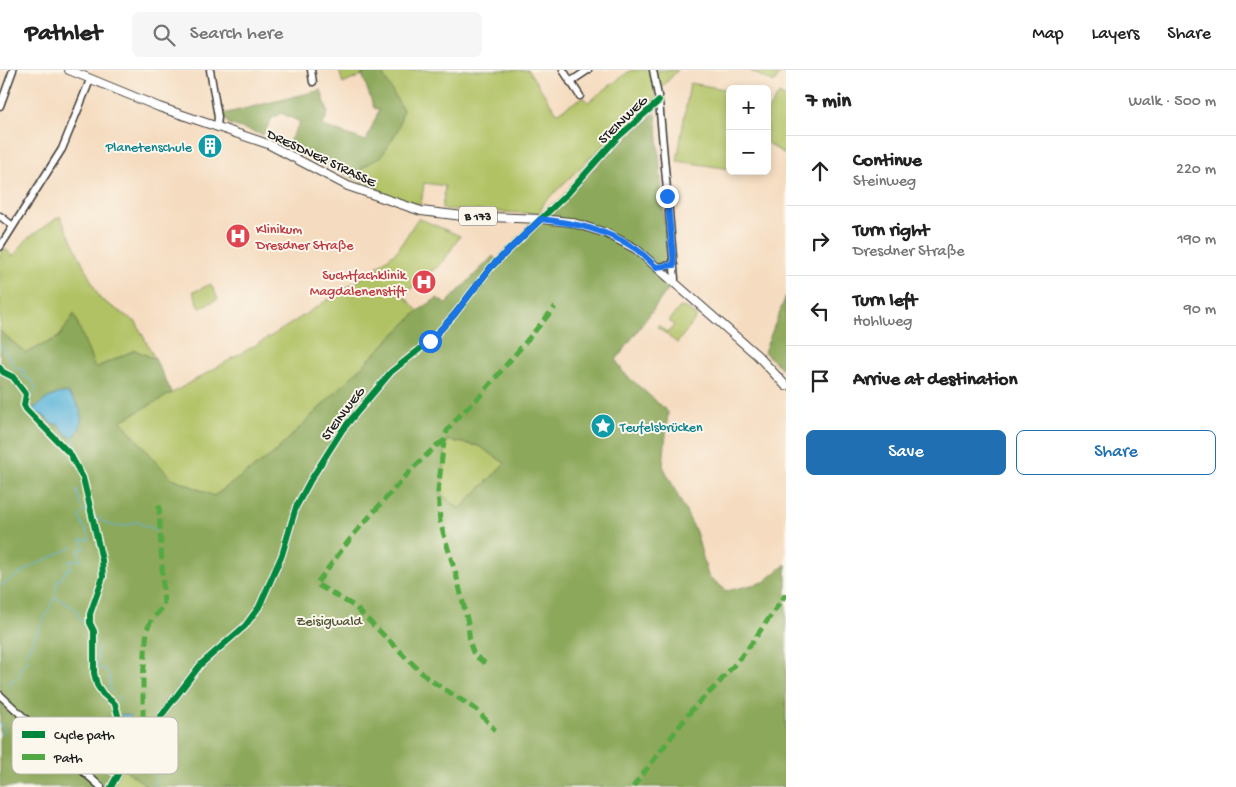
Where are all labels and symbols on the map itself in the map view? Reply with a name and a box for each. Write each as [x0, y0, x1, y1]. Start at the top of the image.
street label: STEINWEG [595, 92, 653, 149]
street label: DRESDNER STRASSE [263, 126, 379, 193]
building icon: Planetenschule [197, 133, 223, 159]
place label: Planetenschule [105, 140, 193, 157]
route end [656, 185, 679, 208]
road number: B 173 [459, 206, 497, 226]
place label: Klinikum Dresdner Straße [255, 222, 354, 255]
hospital icon: Klinikum Dresdner Straße [225, 223, 251, 249]
place label: Suchtfachklinik Magdalenenstift [310, 268, 408, 301]
hospital icon: Suchtfachklinik Magdalenenstift [411, 269, 437, 295]
route start [419, 330, 442, 353]
street label: STEINWEG [318, 383, 370, 445]
place icon: Teufelsbrücken [590, 413, 616, 439]
place label: Teufelsbrücken [619, 420, 703, 437]
park label: Zeisigwald [296, 614, 363, 631]
legend [12, 717, 178, 774]
text: Cycle path [54, 728, 115, 745]
text: Path [53, 751, 83, 768]

